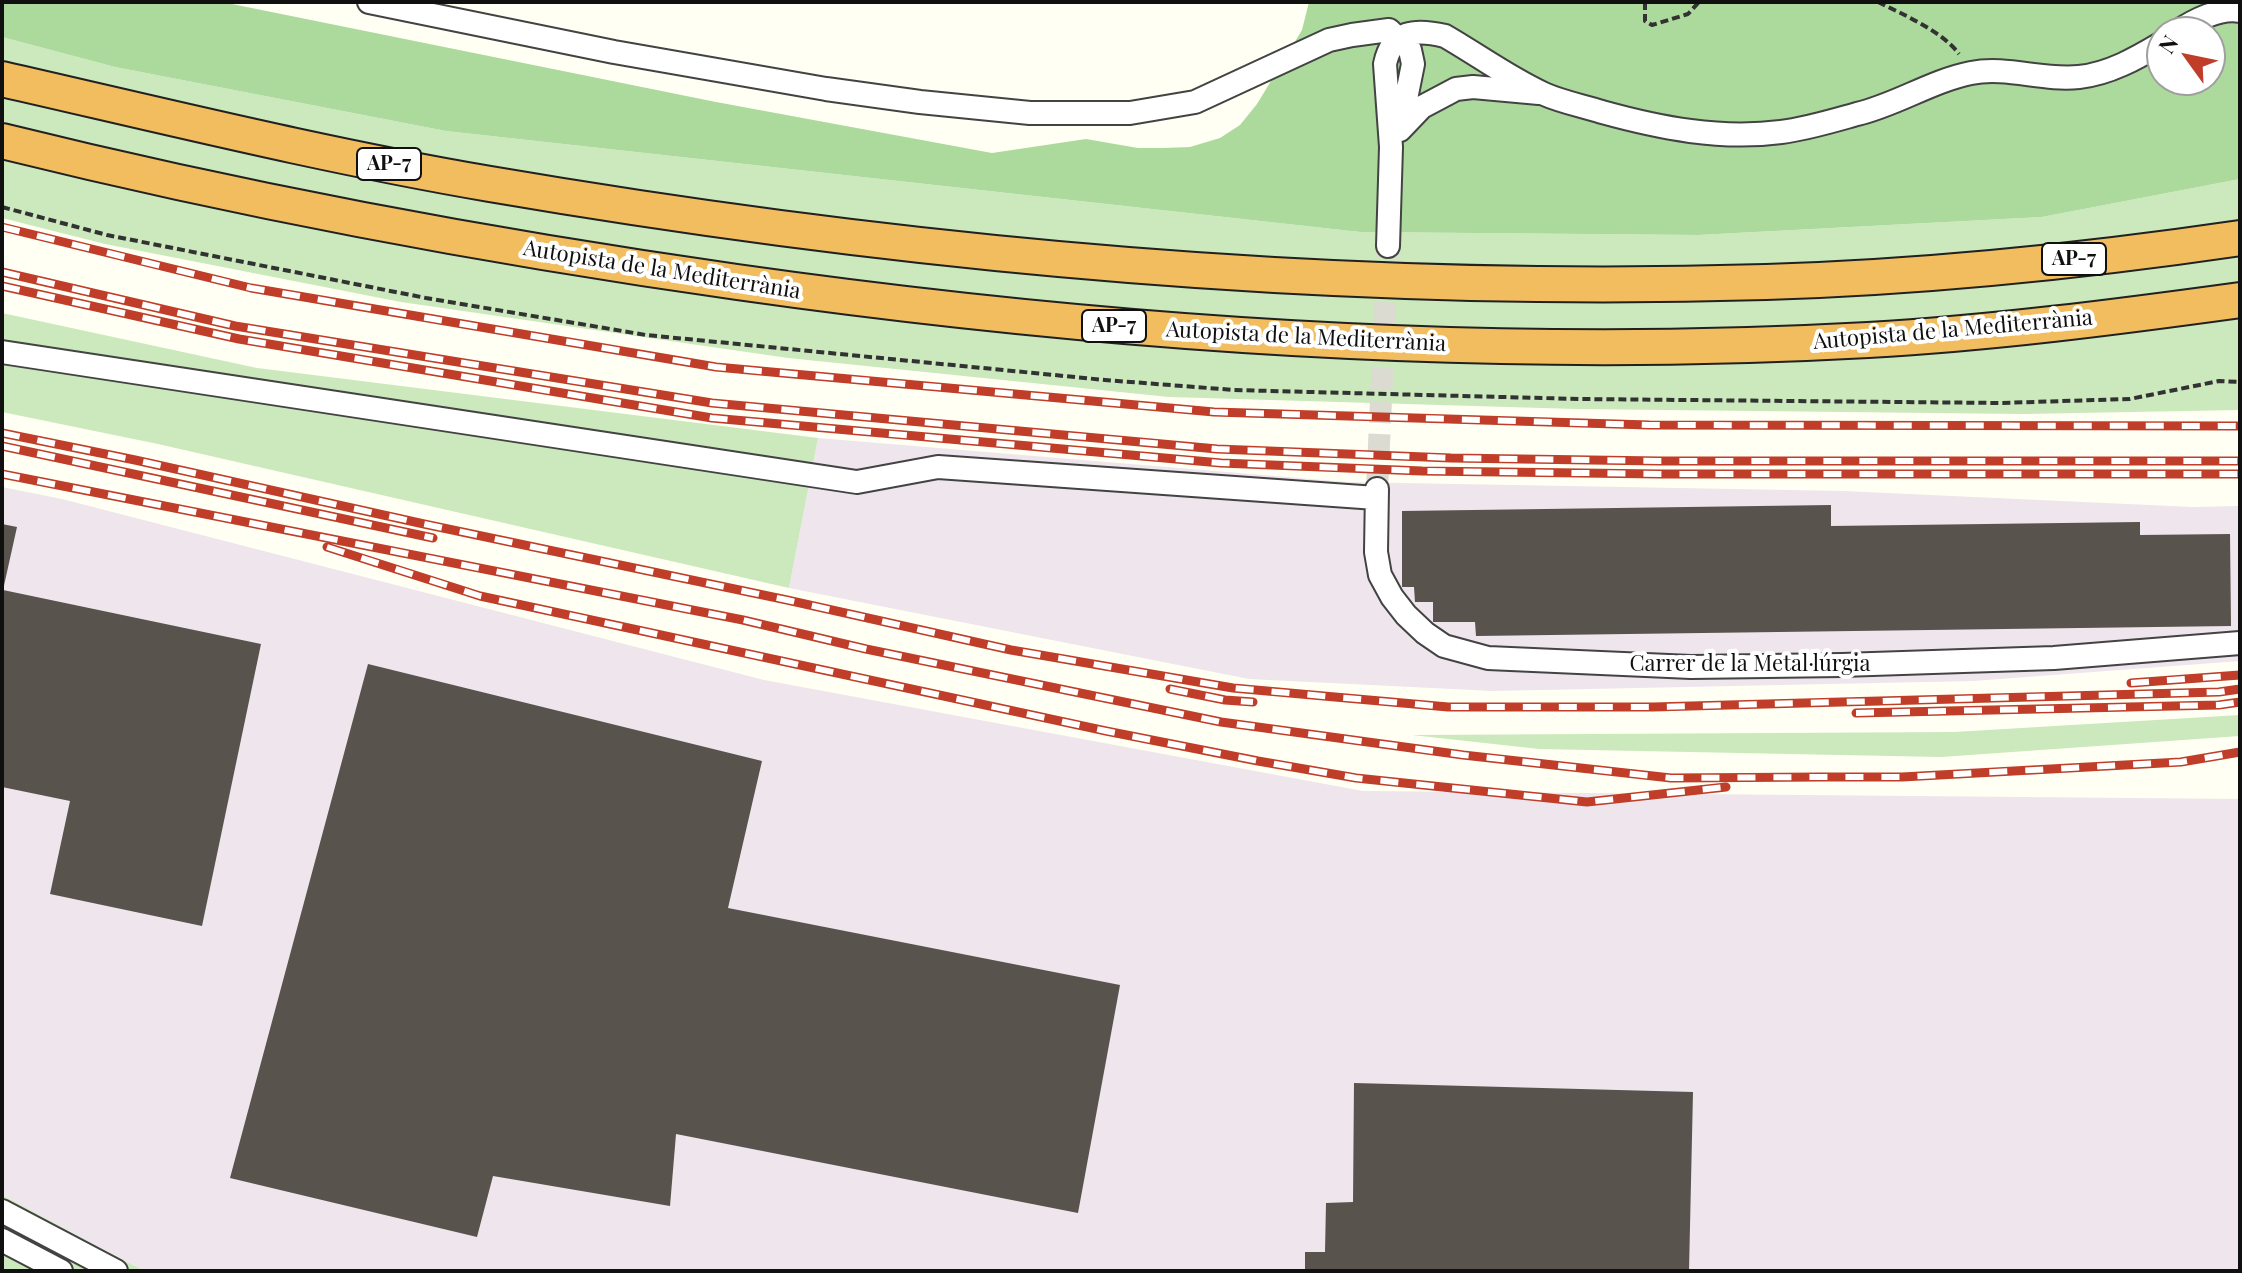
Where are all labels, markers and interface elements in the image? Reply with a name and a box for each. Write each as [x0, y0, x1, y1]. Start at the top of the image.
north arrow [2146, 16, 2226, 96]
text: N [2151, 29, 2184, 59]
road number: AP-7 [357, 148, 421, 180]
street label: Autopista de la Mediterrània [521, 235, 803, 305]
road number: AP-7 [2042, 243, 2106, 275]
street label: Autopista de la Mediterrània [1812, 305, 2094, 355]
road number: AP-7 [1082, 310, 1146, 342]
street label: Autopista de la Mediterrània [1165, 316, 1447, 358]
street label: Carrer de la Metal·lúrgia [1629, 651, 1871, 677]

